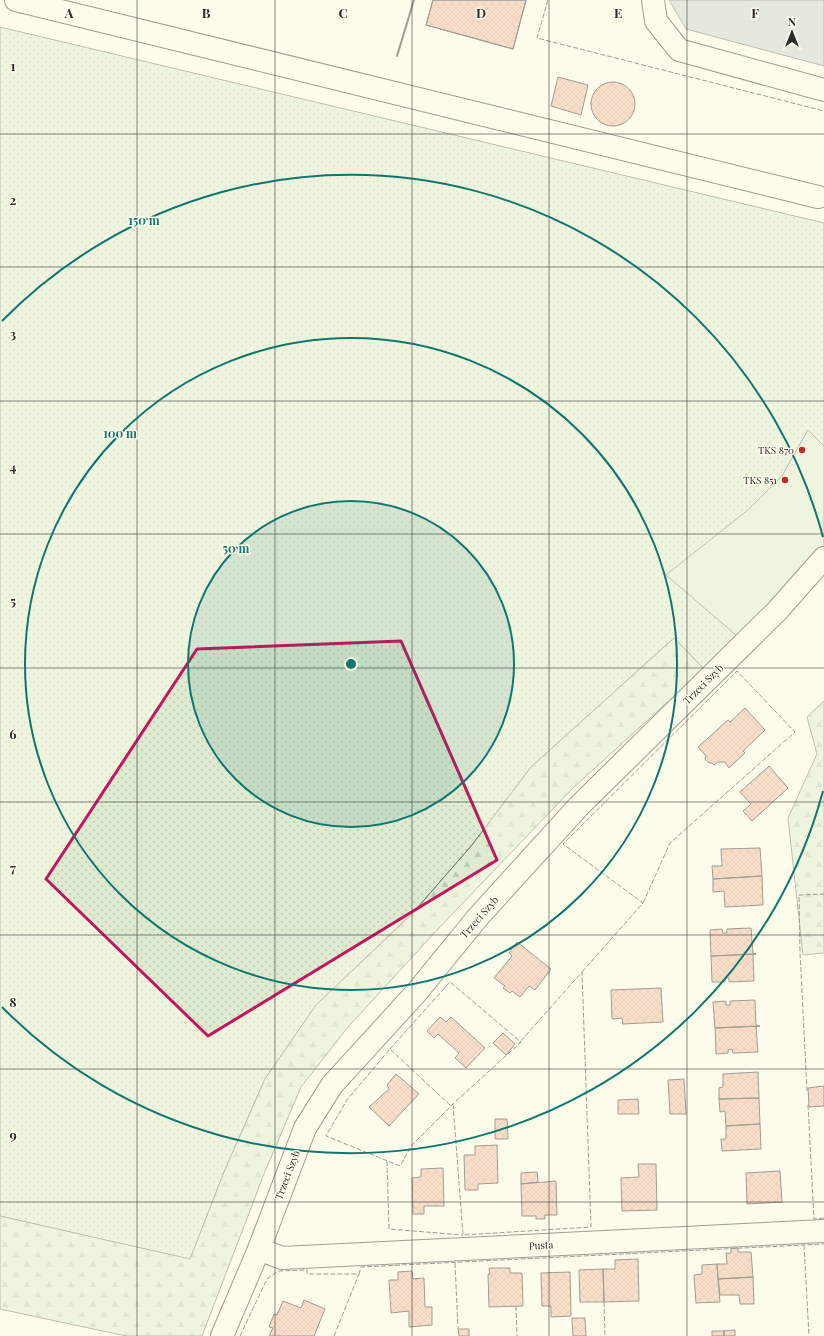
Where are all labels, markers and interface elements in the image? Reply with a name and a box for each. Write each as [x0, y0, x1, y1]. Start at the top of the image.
text: A [64, 4, 74, 21]
text: B [202, 4, 211, 21]
text: C [338, 4, 348, 21]
text: D [476, 4, 486, 21]
text: E [614, 4, 622, 21]
text: F [751, 4, 759, 21]
north arrow [772, 12, 812, 52]
text: N [788, 14, 796, 29]
text: 1 [11, 57, 16, 74]
text: 2 [10, 191, 17, 208]
text: 150 m [128, 212, 160, 228]
text: 3 [10, 325, 16, 342]
text: 100 m [103, 425, 137, 441]
place label: TKS 870 [758, 443, 794, 457]
marker: TKS 870 [797, 445, 807, 455]
text: 4 [10, 458, 17, 475]
place label: TKS 851 [743, 473, 777, 487]
marker: TKS 851 [780, 475, 790, 485]
text: 50 m [223, 540, 250, 556]
text: 5 [10, 592, 16, 609]
centre of rings [344, 657, 358, 671]
street label: Trzeci Szyb [680, 661, 726, 707]
text: 6 [9, 725, 17, 742]
text: 7 [10, 859, 16, 876]
street label: Trzeci Szyb [457, 893, 501, 941]
text: 8 [9, 993, 17, 1010]
text: 9 [9, 1126, 17, 1143]
street label: Trzeci Szyb [271, 1148, 303, 1202]
street label: Pusta [528, 1237, 554, 1253]

